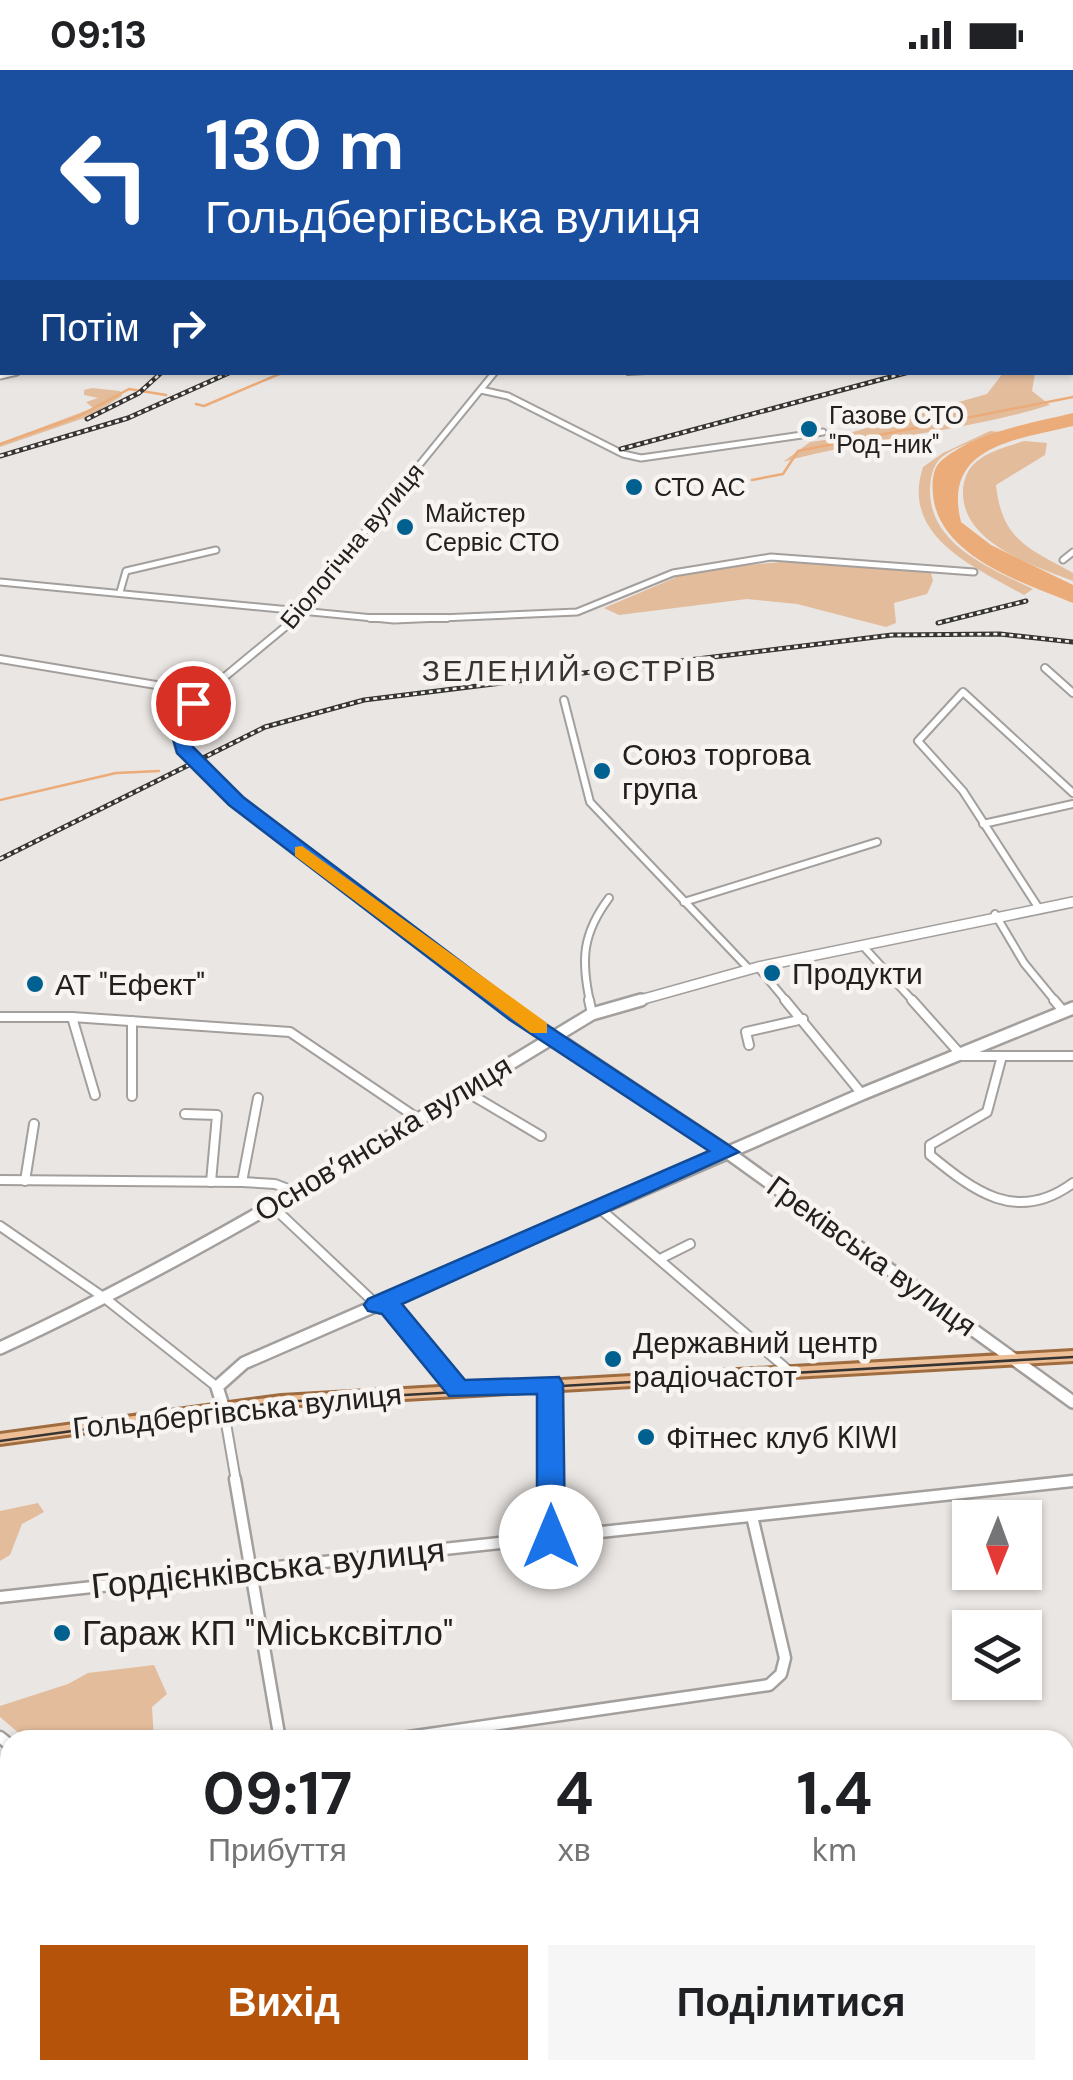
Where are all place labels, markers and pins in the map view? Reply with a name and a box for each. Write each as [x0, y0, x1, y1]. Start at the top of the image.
place label: Газове СТО "Род-ник" [829, 399, 964, 461]
marker: Газове СТО "Род-ник" [798, 418, 820, 440]
place label: СТО АС [654, 471, 746, 504]
marker: СТО АС [623, 476, 645, 498]
place label: Майстер Сервіс СТО [425, 497, 560, 559]
marker: Майстер Сервіс СТО [394, 516, 416, 538]
pin [151, 661, 236, 746]
place label: Союз торгова група [622, 735, 811, 808]
marker: Союз торгова група [591, 760, 613, 782]
place label: Продукти [792, 954, 923, 993]
marker: Продукти [761, 962, 783, 984]
place label: АТ "Ефект" [55, 965, 205, 1004]
marker: АТ "Ефект" [24, 973, 46, 995]
place label: Державний центр радіочастот [633, 1323, 878, 1396]
marker: Державний центр радіочастот [602, 1348, 624, 1370]
place label: Фітнес клуб KIWI [666, 1418, 898, 1457]
marker: Фітнес клуб KIWI [635, 1426, 657, 1448]
place label: Гараж КП "Міськсвітло" [82, 1610, 453, 1656]
marker: Гараж КП "Міськсвітло" [51, 1622, 73, 1644]

